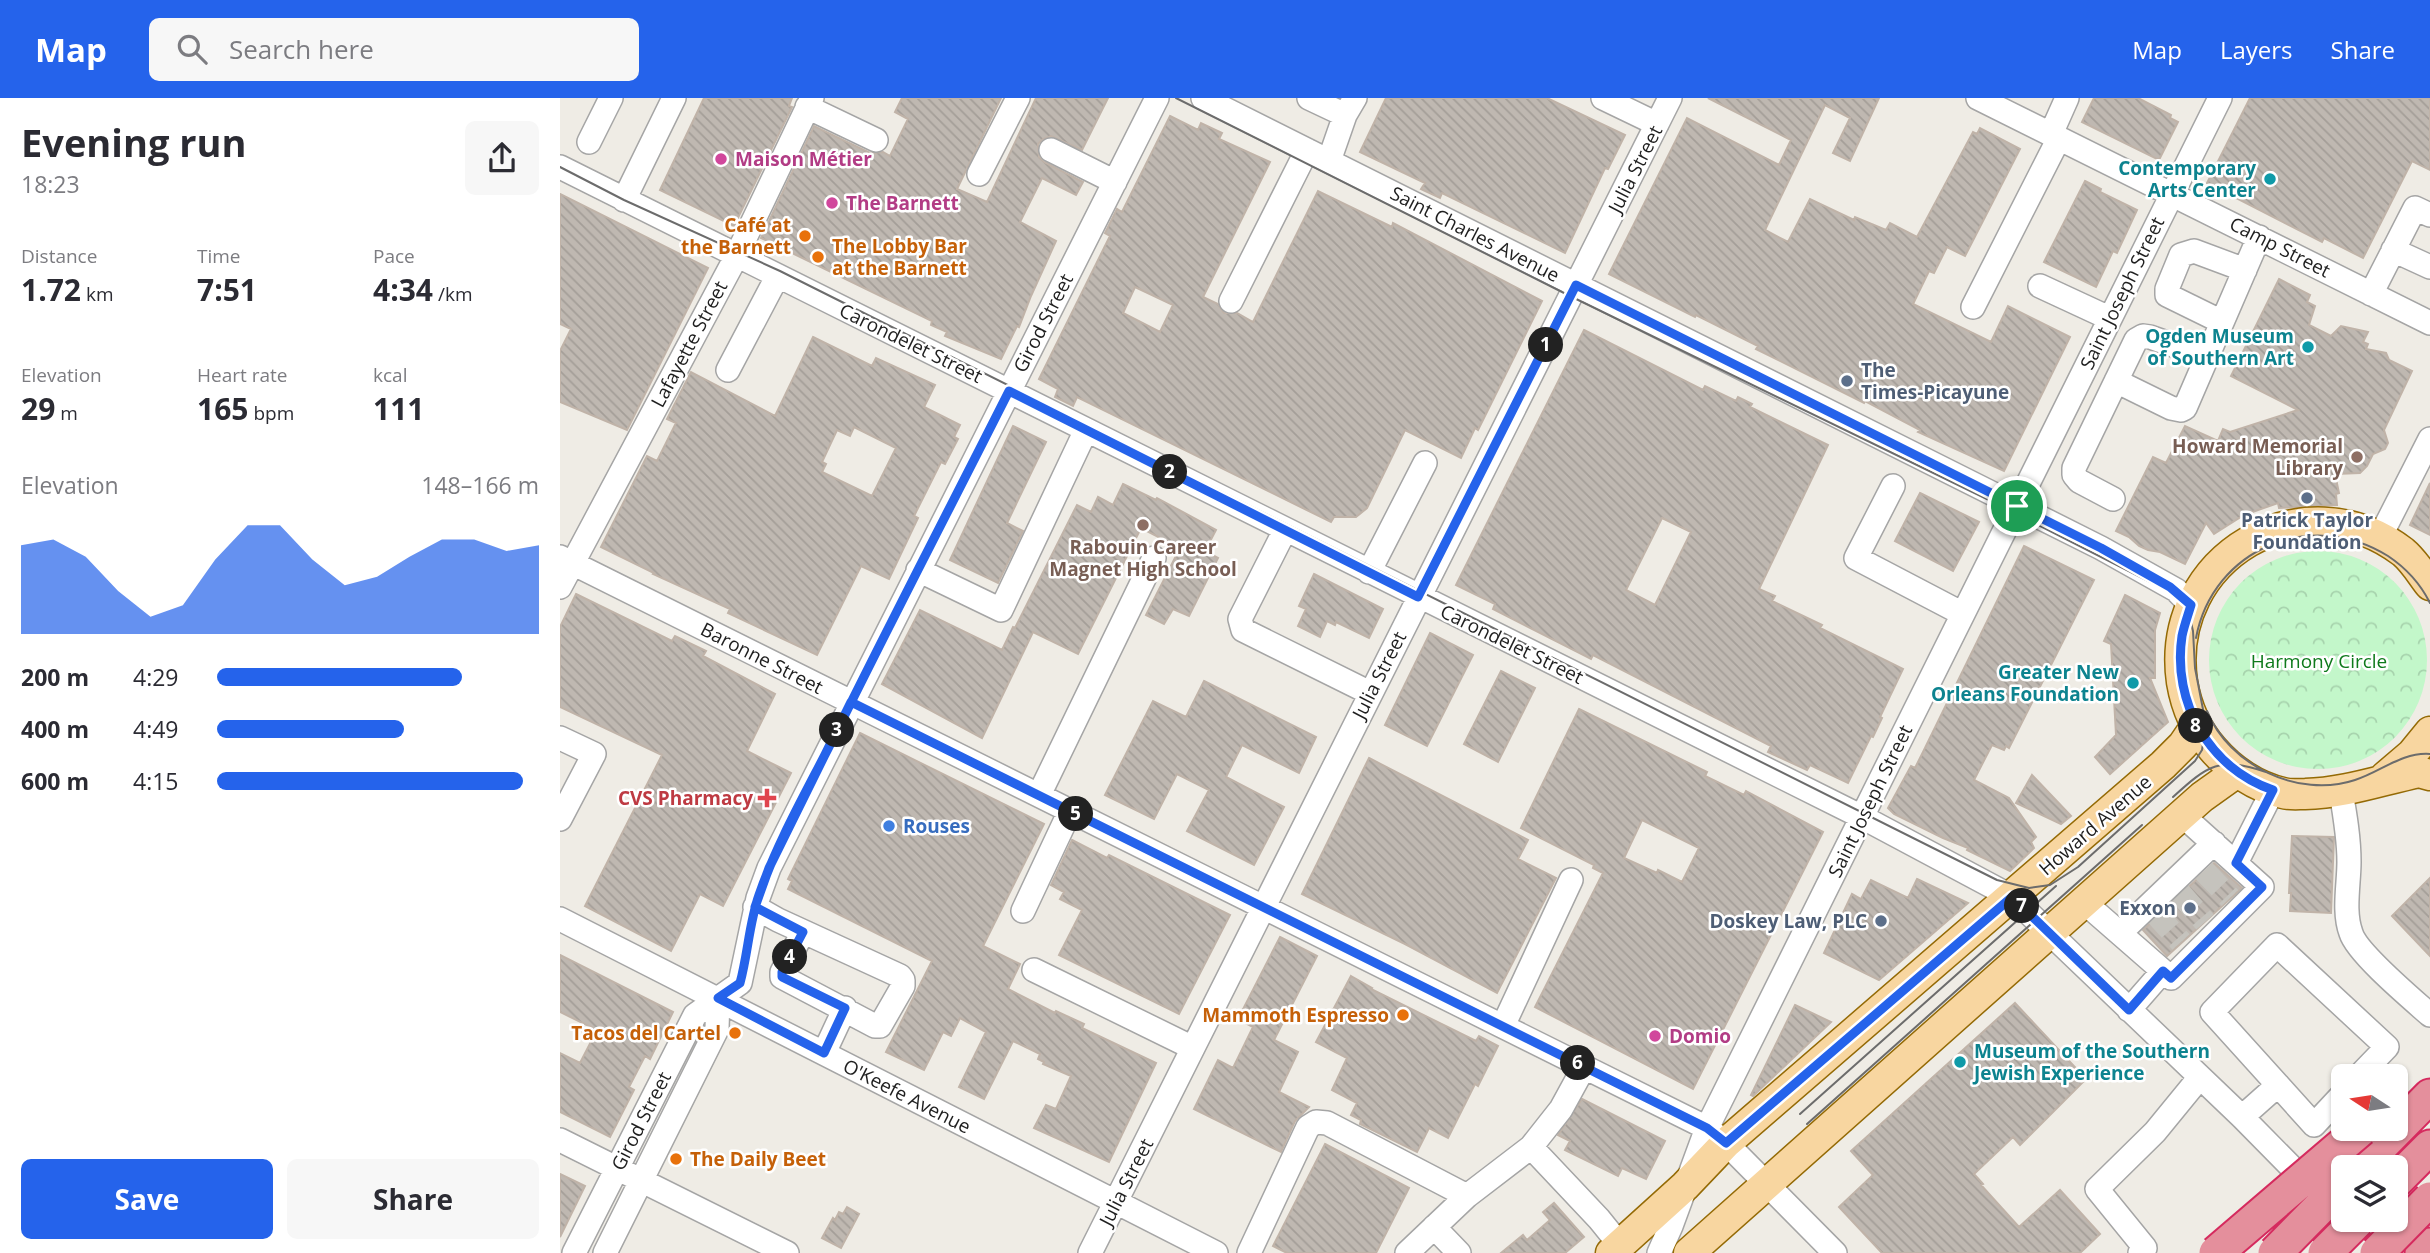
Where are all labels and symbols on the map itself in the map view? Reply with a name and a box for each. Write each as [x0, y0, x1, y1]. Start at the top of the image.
street label: Julia Street [1601, 121, 1668, 219]
place label: Maison Métier [735, 146, 872, 172]
marker: Maison Métier [713, 151, 729, 167]
place label: Contemporary Arts Center [2118, 155, 2256, 203]
marker: Contemporary Arts Center [2262, 171, 2278, 187]
street label: Saint Charles Avenue [1386, 180, 1564, 288]
place label: The Barnett [846, 190, 959, 216]
marker: The Barnett [824, 195, 840, 211]
street label: Camp Street [2225, 211, 2335, 284]
place label: Café at the Barnett [681, 212, 791, 260]
street label: Saint Joseph Street [2074, 212, 2170, 374]
marker: Café at the Barnett [797, 228, 813, 244]
place label: The Lobby Bar at the Barnett [832, 233, 967, 281]
marker: The Lobby Bar at the Barnett [810, 249, 826, 265]
street label: Girod Street [1007, 269, 1079, 377]
street label: Lafayette Street [645, 276, 733, 412]
street label: Carondelet Street [835, 297, 987, 389]
place label: Ogden Museum of Southern Art [2145, 323, 2294, 371]
pin: 1 [1528, 328, 1564, 362]
marker: Ogden Museum of Southern Art [2300, 339, 2316, 355]
place label: The Times-Picayune [1861, 357, 2009, 405]
marker: The Times-Picayune [1839, 373, 1855, 389]
place label: Howard Memorial Library [2172, 433, 2343, 481]
marker: Howard Memorial Library [2349, 449, 2365, 465]
pin: 2 [1152, 454, 1188, 490]
pin [1987, 476, 2047, 536]
marker: Patrick Taylor Foundation [2299, 490, 2315, 506]
place label: Patrick Taylor Foundation [2241, 507, 2373, 555]
marker: Rabouin Career Magnet High School [1135, 517, 1151, 533]
place label: Rabouin Career Magnet High School [1049, 534, 1237, 582]
street label: Carondelet Street [1436, 598, 1588, 690]
street label: Baronne Street [696, 616, 828, 700]
street label: Julia Street [1345, 627, 1412, 725]
park label: Harmony Circle [2251, 648, 2387, 674]
place label: Greater New Orleans Foundation [1931, 659, 2120, 707]
marker: Greater New Orleans Foundation [2125, 675, 2141, 691]
pin: 8 [2178, 708, 2214, 744]
pin: 3 [820, 712, 854, 748]
street label: Saint Joseph Street [1822, 720, 1918, 882]
street label: Howard Avenue [2033, 769, 2157, 881]
place label: CVS Pharmacy [618, 785, 753, 811]
marker: CVS Pharmacy [759, 790, 775, 806]
pin: 5 [1058, 796, 1094, 832]
place label: Rouses [903, 813, 970, 839]
marker: Rouses [881, 818, 897, 834]
pin: 7 [2004, 888, 2040, 924]
place label: Exxon [2119, 895, 2176, 921]
marker: Exxon [2182, 900, 2198, 916]
place label: Doskey Law, PLC [1709, 908, 1867, 934]
marker: Doskey Law, PLC [1873, 913, 1889, 929]
pin: 4 [772, 940, 807, 974]
place label: Mammoth Espresso [1202, 1002, 1389, 1028]
marker: Mammoth Espresso [1395, 1007, 1411, 1023]
place label: Tacos del Cartel [571, 1020, 721, 1046]
place label: Domio [1669, 1023, 1731, 1049]
marker: Tacos del Cartel [727, 1025, 743, 1041]
marker: Domio [1647, 1028, 1663, 1044]
place label: Museum of the Southern Jewish Experience [1972, 1038, 2210, 1086]
pin: 6 [1560, 1046, 1596, 1080]
street label: O'Keefe Avenue [839, 1053, 975, 1139]
marker: Museum of the Southern Jewish Experience [1952, 1054, 1968, 1070]
north arrow [2331, 1064, 2408, 1141]
street label: Girod Street [605, 1067, 677, 1175]
street label: Julia Street [1092, 1134, 1159, 1232]
place label: The Daily Beet [690, 1146, 826, 1172]
marker: The Daily Beet [668, 1151, 684, 1167]

